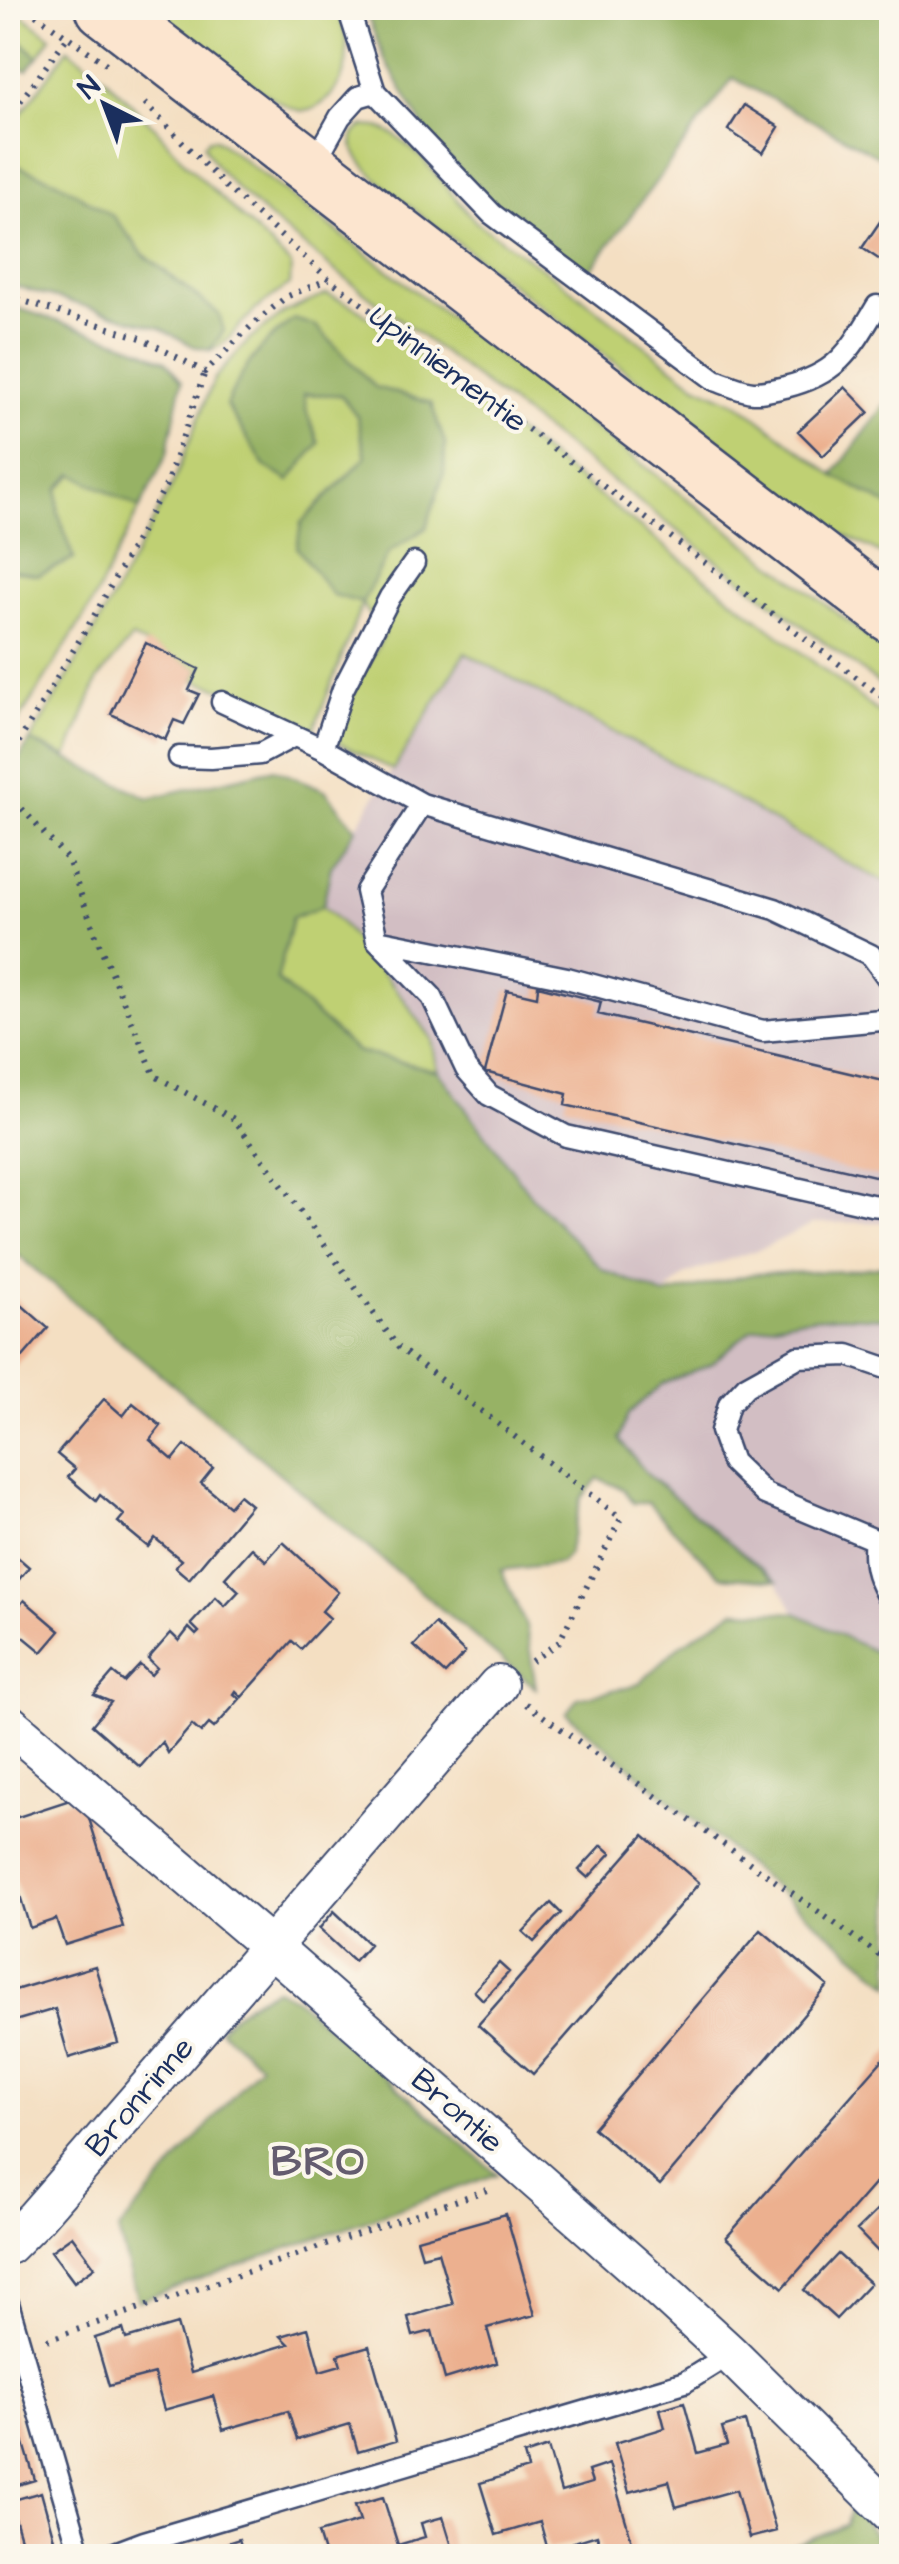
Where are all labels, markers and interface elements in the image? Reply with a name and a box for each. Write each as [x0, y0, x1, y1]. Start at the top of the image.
north arrow [55, 55, 155, 155]
text: N [70, 67, 109, 108]
street label: Upinniementie [359, 294, 537, 444]
street label: Bronrinne [75, 2027, 205, 2167]
street label: Brontie [401, 2058, 513, 2164]
district label: BRO [271, 2134, 367, 2192]

